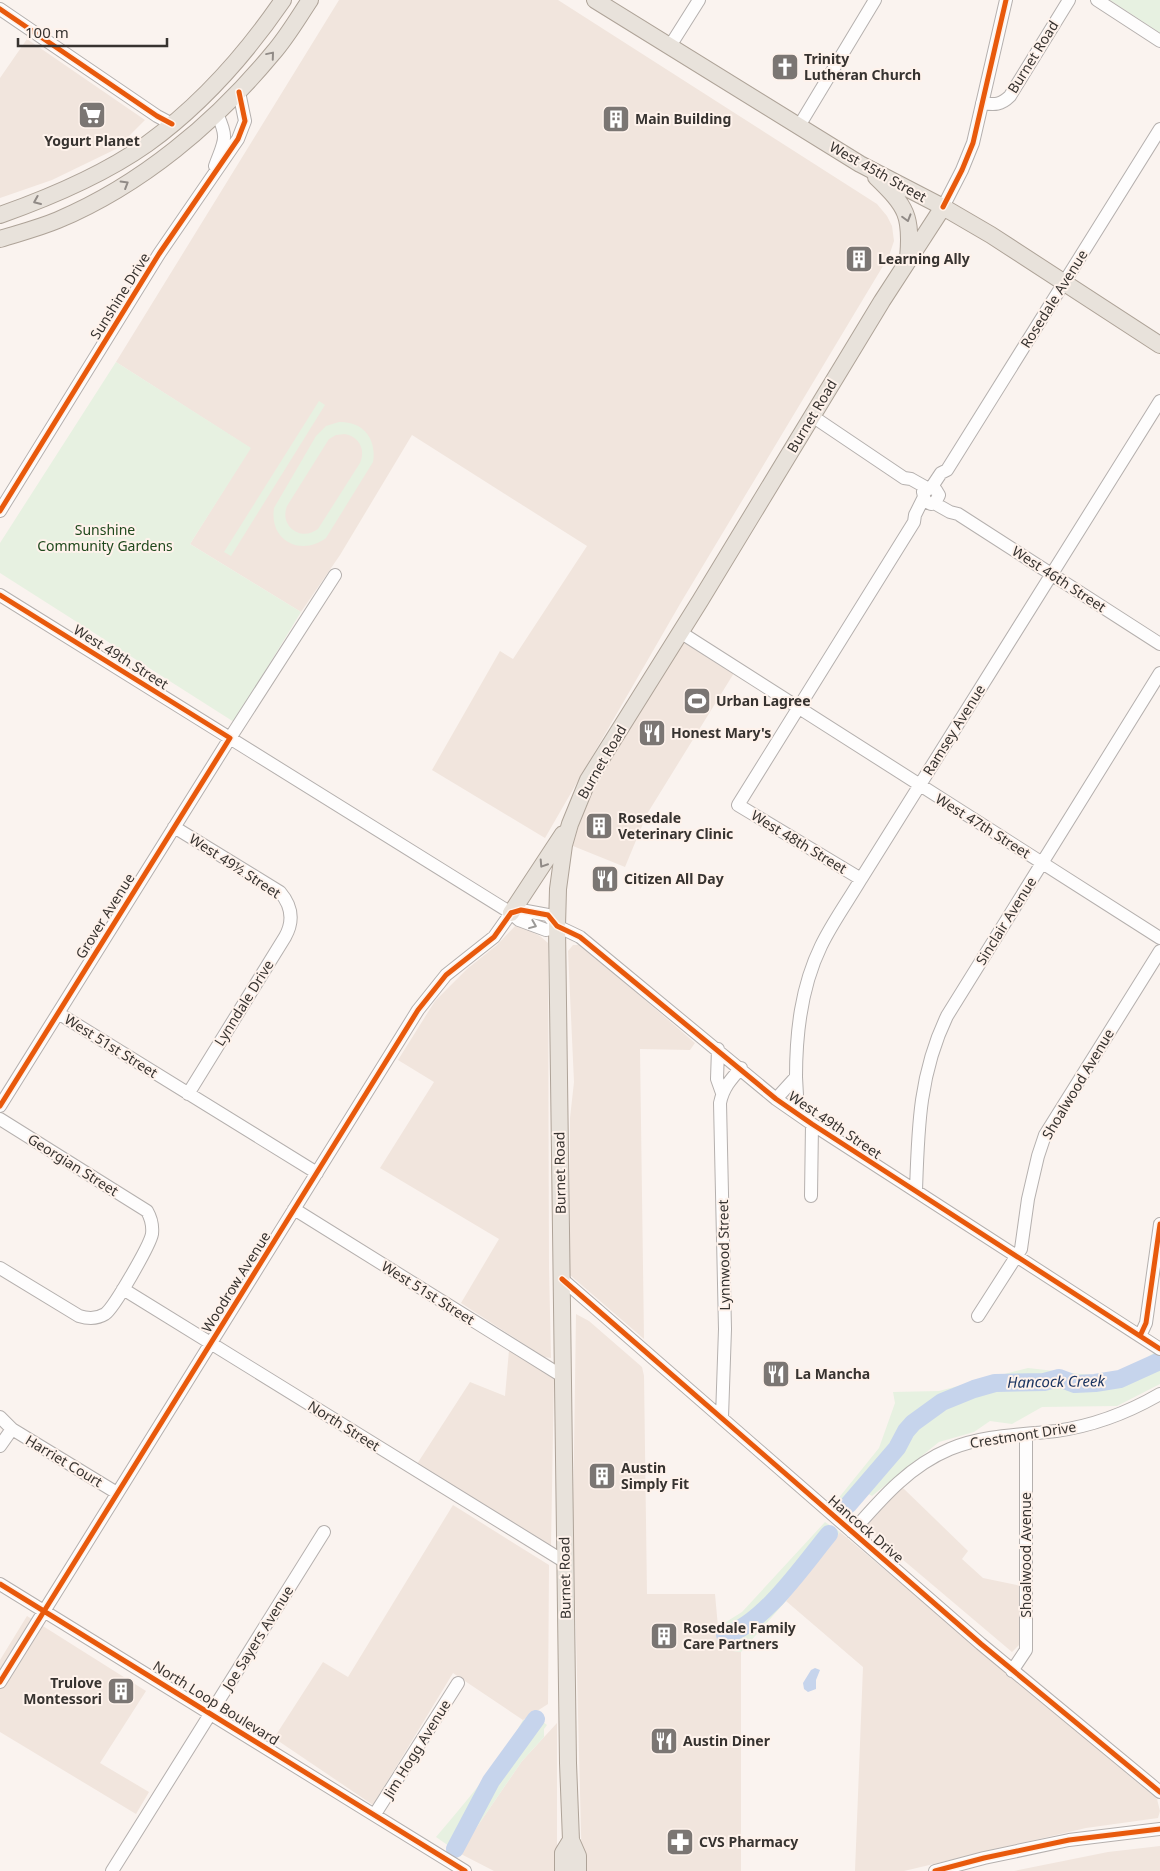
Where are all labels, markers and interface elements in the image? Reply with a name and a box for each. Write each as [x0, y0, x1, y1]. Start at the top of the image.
scale bar [18, 15, 166, 47]
street label: Burnet Road [1003, 17, 1062, 97]
text: 100 m [25, 22, 69, 42]
place label: Trinity Lutheran Church [804, 49, 921, 84]
one-way arrow [266, 52, 274, 61]
church icon: Trinity Lutheran Church [770, 52, 800, 82]
supermarket icon: Yogurt Planet [77, 100, 107, 130]
building icon: Main Building [601, 104, 631, 134]
place label: Main Building [635, 109, 731, 128]
place label: Yogurt Planet [44, 131, 140, 150]
street label: West 45th Street [826, 137, 930, 206]
one-way arrow [119, 181, 128, 191]
one-way arrow [33, 195, 42, 206]
one-way arrow [901, 213, 911, 221]
building icon: Learning Ally [844, 244, 874, 274]
street label: Rosedale Avenue [1016, 246, 1092, 351]
street label: Sunshine Drive [85, 249, 154, 343]
place label: Learning Ally [878, 249, 970, 268]
street label: Burnet Road [782, 376, 841, 456]
park label: Sunshine Community Gardens [37, 520, 173, 555]
street label: West 46th Street [1009, 541, 1110, 616]
street label: West 49th Street [70, 620, 172, 693]
street label: Ramsey Avenue [918, 681, 989, 779]
sports icon: Urban Lagree [682, 686, 712, 716]
place label: Urban Lagree [716, 691, 811, 710]
restaurant icon: Honest Mary's [637, 718, 667, 748]
street label: Burnet Road [573, 721, 630, 802]
place label: Honest Mary's [671, 723, 771, 742]
street label: West 47th Street [932, 789, 1034, 862]
street label: West 48th Street [748, 805, 851, 878]
place label: Rosedale Veterinary Clinic [618, 808, 733, 843]
building icon: Rosedale Veterinary Clinic [584, 811, 614, 841]
street label: West 49½ Street [186, 829, 285, 902]
one-way arrow [540, 859, 549, 868]
restaurant icon: Citizen All Day [590, 864, 620, 894]
street label: Grover Avenue [71, 869, 139, 962]
place label: Citizen All Day [624, 869, 724, 888]
street label: Sinclair Avenue [971, 873, 1040, 968]
one-way arrow [528, 919, 537, 929]
street label: Lynndale Drive [210, 956, 278, 1049]
street label: West 51st Street [61, 1009, 161, 1082]
street label: Shoalwood Avenue [1037, 1025, 1118, 1142]
street label: West 49th Street [785, 1086, 886, 1163]
street label: Georgian Street [24, 1129, 122, 1200]
street label: Burnet Road [549, 1132, 570, 1214]
street label: Lynnwood Street [713, 1199, 734, 1311]
street label: Woodrow Avenue [197, 1228, 274, 1336]
street label: West 51st Street [378, 1256, 478, 1329]
restaurant icon: La Mancha [761, 1359, 791, 1389]
place label: La Mancha [795, 1364, 870, 1383]
water label: Hancock Creek [1007, 1370, 1106, 1392]
street label: North Street [305, 1396, 384, 1455]
street label: Crestmont Drive [968, 1417, 1078, 1452]
street label: Harriet Court [22, 1430, 106, 1491]
place label: Austin Simply Fit [621, 1458, 689, 1493]
building icon: Austin Simply Fit [587, 1461, 617, 1491]
street label: Hancock Drive [824, 1490, 908, 1567]
street label: Shoalwood Avenue [1016, 1492, 1035, 1618]
street label: Burnet Road [554, 1537, 575, 1619]
street label: Joe Sayers Avenue [217, 1582, 297, 1695]
place label: Rosedale Family Care Partners [683, 1618, 796, 1653]
building icon: Rosedale Family Care Partners [649, 1621, 679, 1651]
street label: North Loop Boulevard [150, 1656, 283, 1749]
place label: Trulove Montessori [23, 1673, 102, 1708]
building icon: Trulove Montessori [106, 1676, 136, 1706]
street label: Jim Hogg Avenue [378, 1696, 455, 1803]
restaurant icon: Austin Diner [649, 1726, 679, 1756]
place label: Austin Diner [683, 1731, 771, 1750]
pharmacy icon: CVS Pharmacy [665, 1827, 695, 1857]
place label: CVS Pharmacy [699, 1832, 798, 1851]

